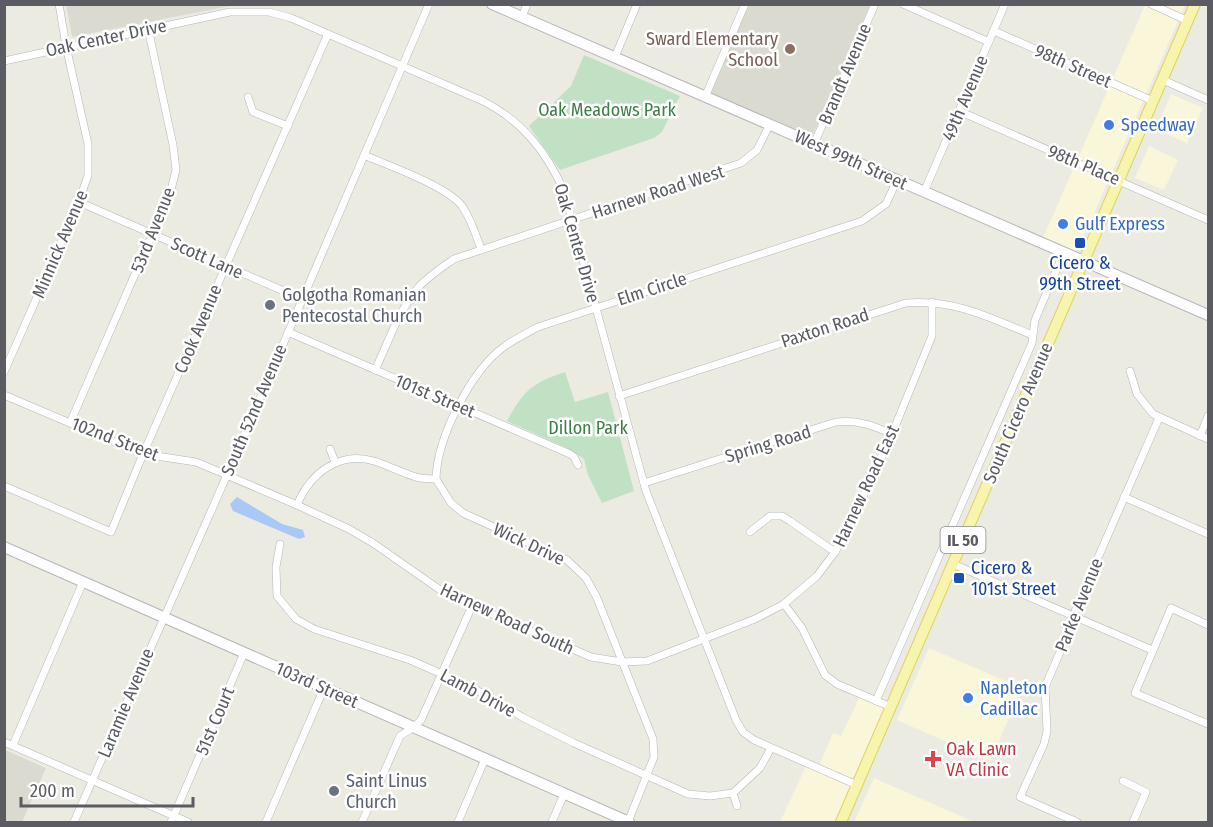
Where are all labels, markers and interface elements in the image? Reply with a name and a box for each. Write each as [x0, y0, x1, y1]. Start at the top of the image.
street label: Oak Center Drive [44, 14, 168, 62]
street label: Brandt Avenue [814, 20, 876, 128]
place label: Sward Elementary School [646, 28, 778, 71]
street label: 98th Street [1031, 39, 1115, 93]
marker: Sward Elementary School [783, 42, 797, 56]
street label: 49th Avenue [937, 52, 993, 144]
park label: Oak Meadows Park [538, 99, 676, 121]
place label: Speedway [1121, 114, 1195, 136]
marker: Speedway [1102, 118, 1116, 132]
street label: West 99th Street [791, 125, 911, 195]
street label: 98th Place [1045, 140, 1124, 190]
street label: Harnew Road West [589, 160, 727, 224]
street label: Oak Center Drive [549, 181, 605, 305]
street label: 53rd Avenue [126, 184, 180, 276]
street label: Minnick Avenue [27, 187, 93, 301]
place label: Gulf Express [1075, 213, 1165, 235]
marker: Gulf Express [1056, 217, 1070, 231]
street label: Scott Lane [167, 232, 247, 284]
marker: Cicero & 99th Street [1073, 236, 1087, 250]
place label: Cicero & 99th Street [1039, 252, 1121, 295]
street label: Elm Circle [614, 267, 690, 311]
street label: Cook Avenue [169, 281, 227, 377]
place label: Golgotha Romanian Pentecostal Church [282, 284, 427, 327]
marker: Golgotha Romanian Pentecostal Church [263, 298, 277, 312]
street label: Paxton Road [778, 303, 872, 353]
street label: South Cicero Avenue [978, 339, 1058, 487]
street label: South 52nd Avenue [216, 341, 292, 479]
street label: 101st Street [392, 369, 479, 423]
street label: 102nd Street [68, 412, 162, 466]
park label: Dillon Park [548, 417, 628, 439]
street label: Spring Road [722, 420, 814, 468]
street label: Harnew Road East [828, 421, 904, 551]
street label: Wick Drive [490, 518, 568, 570]
road number: IL 50 [940, 527, 986, 553]
street label: Parke Avenue [1050, 555, 1108, 655]
place label: Cicero & 101st Street [971, 557, 1056, 600]
marker: Cicero & 101st Street [952, 571, 966, 585]
street label: Harnew Road South [437, 578, 577, 660]
street label: Laramie Avenue [93, 645, 159, 761]
street label: 103rd Street [272, 657, 362, 713]
street label: Lamb Drive [436, 664, 520, 722]
place label: Napleton Cadillac [980, 677, 1047, 720]
street label: 51st Court [191, 683, 239, 758]
marker: Napleton Cadillac [961, 691, 975, 705]
place label: Oak Lawn VA Clinic [946, 738, 1016, 781]
marker: Oak Lawn VA Clinic [924, 750, 942, 768]
scale bar [21, 770, 194, 808]
place label: Saint Linus Church [346, 770, 427, 813]
text: 200 m [30, 780, 75, 802]
marker: Saint Linus Church [327, 784, 341, 798]

